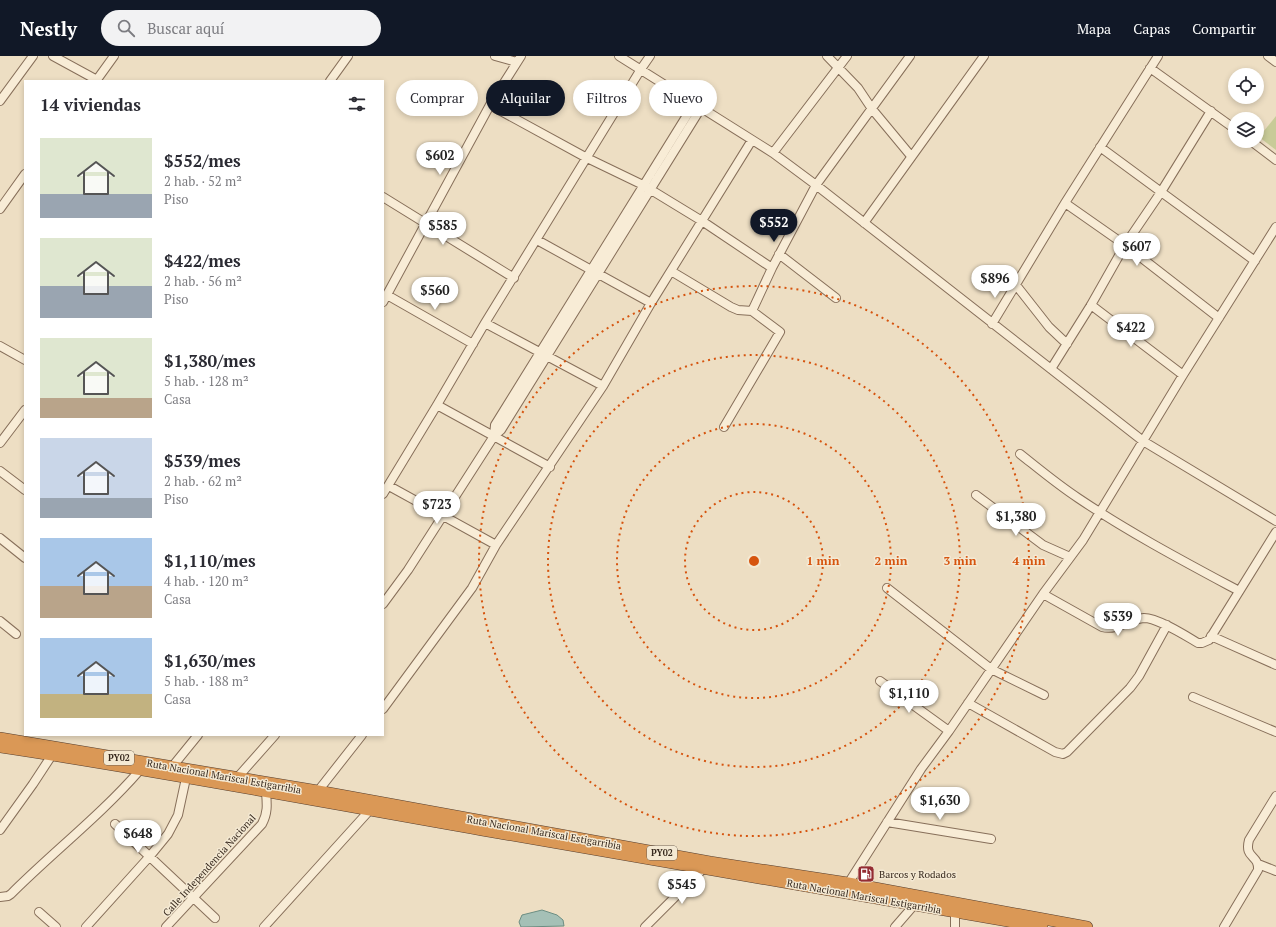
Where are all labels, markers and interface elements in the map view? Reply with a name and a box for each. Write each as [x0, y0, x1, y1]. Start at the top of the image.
search box [101, 10, 381, 46]
text: Nestly [20, 16, 77, 41]
icon: search [115, 17, 137, 39]
text: Buscar aquí [147, 18, 224, 38]
text: Mapa [1077, 19, 1111, 38]
text: Capas [1133, 19, 1170, 38]
text: Compartir [1192, 19, 1256, 38]
map controls [1228, 68, 1264, 148]
button: locate [1228, 68, 1264, 104]
chip: Comprar [396, 80, 478, 116]
chip: Alquilar [486, 80, 565, 116]
chip: Filtros [573, 80, 641, 116]
chip: Nuevo [649, 80, 717, 116]
text: 14 viviendas [40, 93, 141, 116]
icon: filters [346, 93, 368, 115]
button: layers [1228, 112, 1264, 148]
pin: $602 [416, 142, 464, 176]
text: $602 [425, 146, 455, 164]
text: $552/mes [164, 149, 241, 172]
icon: home [72, 154, 120, 202]
text: 2 hab. · 52 m² [164, 172, 242, 190]
text: Piso [164, 190, 188, 208]
pin: $552 [750, 209, 798, 243]
pin: $585 [419, 212, 467, 246]
text: $552 [759, 213, 789, 231]
text: $585 [428, 216, 458, 234]
pin: $607 [1113, 233, 1161, 267]
text: $607 [1122, 237, 1152, 255]
text: $422/mes [164, 249, 241, 272]
icon: home [72, 254, 120, 302]
pin: $896 [971, 265, 1019, 299]
text: $896 [980, 269, 1010, 287]
text: 2 hab. · 56 m² [164, 272, 242, 290]
pin: $560 [411, 277, 459, 311]
text: $560 [420, 281, 450, 299]
text: Piso [164, 290, 188, 308]
pin: $422 [1107, 314, 1155, 348]
text: $422 [1116, 318, 1146, 336]
text: $1,380/mes [164, 349, 256, 372]
icon: home [72, 354, 120, 402]
text: 5 hab. · 128 m² [164, 372, 249, 390]
text: Casa [164, 390, 191, 408]
text: $539/mes [164, 449, 241, 472]
icon: home [72, 454, 120, 502]
text: 2 hab. · 62 m² [164, 472, 242, 490]
text: Piso [164, 490, 188, 508]
pin: $723 [413, 491, 461, 525]
text: $723 [422, 495, 452, 513]
pin: $1,380 [983, 503, 1049, 537]
text: $1,380 [996, 507, 1036, 525]
text: $1,110/mes [164, 549, 256, 572]
text: 1 min [807, 553, 840, 568]
text: 2 min [875, 553, 908, 568]
text: 3 min [944, 553, 977, 568]
text: 4 min [1013, 553, 1046, 568]
icon: home [72, 554, 120, 602]
centre of rings [747, 554, 761, 568]
text: 4 hab. · 120 m² [164, 572, 249, 590]
text: Casa [164, 590, 191, 608]
pin: $539 [1094, 603, 1142, 637]
text: $539 [1103, 607, 1133, 625]
text: $1,630/mes [164, 649, 256, 672]
icon: home [72, 654, 120, 702]
text: 5 hab. · 188 m² [164, 672, 249, 690]
pin: $1,110 [876, 680, 942, 714]
text: $1,110 [889, 684, 929, 702]
text: Casa [164, 690, 191, 708]
road number: PY02 [104, 751, 134, 765]
street label: Ruta Nacional Mariscal Estigarribia [146, 756, 302, 797]
pin: $1,630 [907, 787, 973, 821]
text: $1,630 [920, 791, 960, 809]
street label: Calle Independencia Nacional [160, 812, 259, 919]
street label: Ruta Nacional Mariscal Estigarribia [466, 812, 622, 853]
pin: $648 [114, 820, 162, 854]
text: $648 [123, 824, 153, 842]
road number: PY02 [647, 846, 677, 860]
fuel station icon: Barcos y Rodados [856, 864, 876, 884]
place label: Barcos y Rodados [879, 868, 956, 881]
pin: $545 [658, 871, 706, 905]
text: $545 [667, 875, 697, 893]
street label: Ruta Nacional Mariscal Estigarribia [786, 876, 942, 917]

